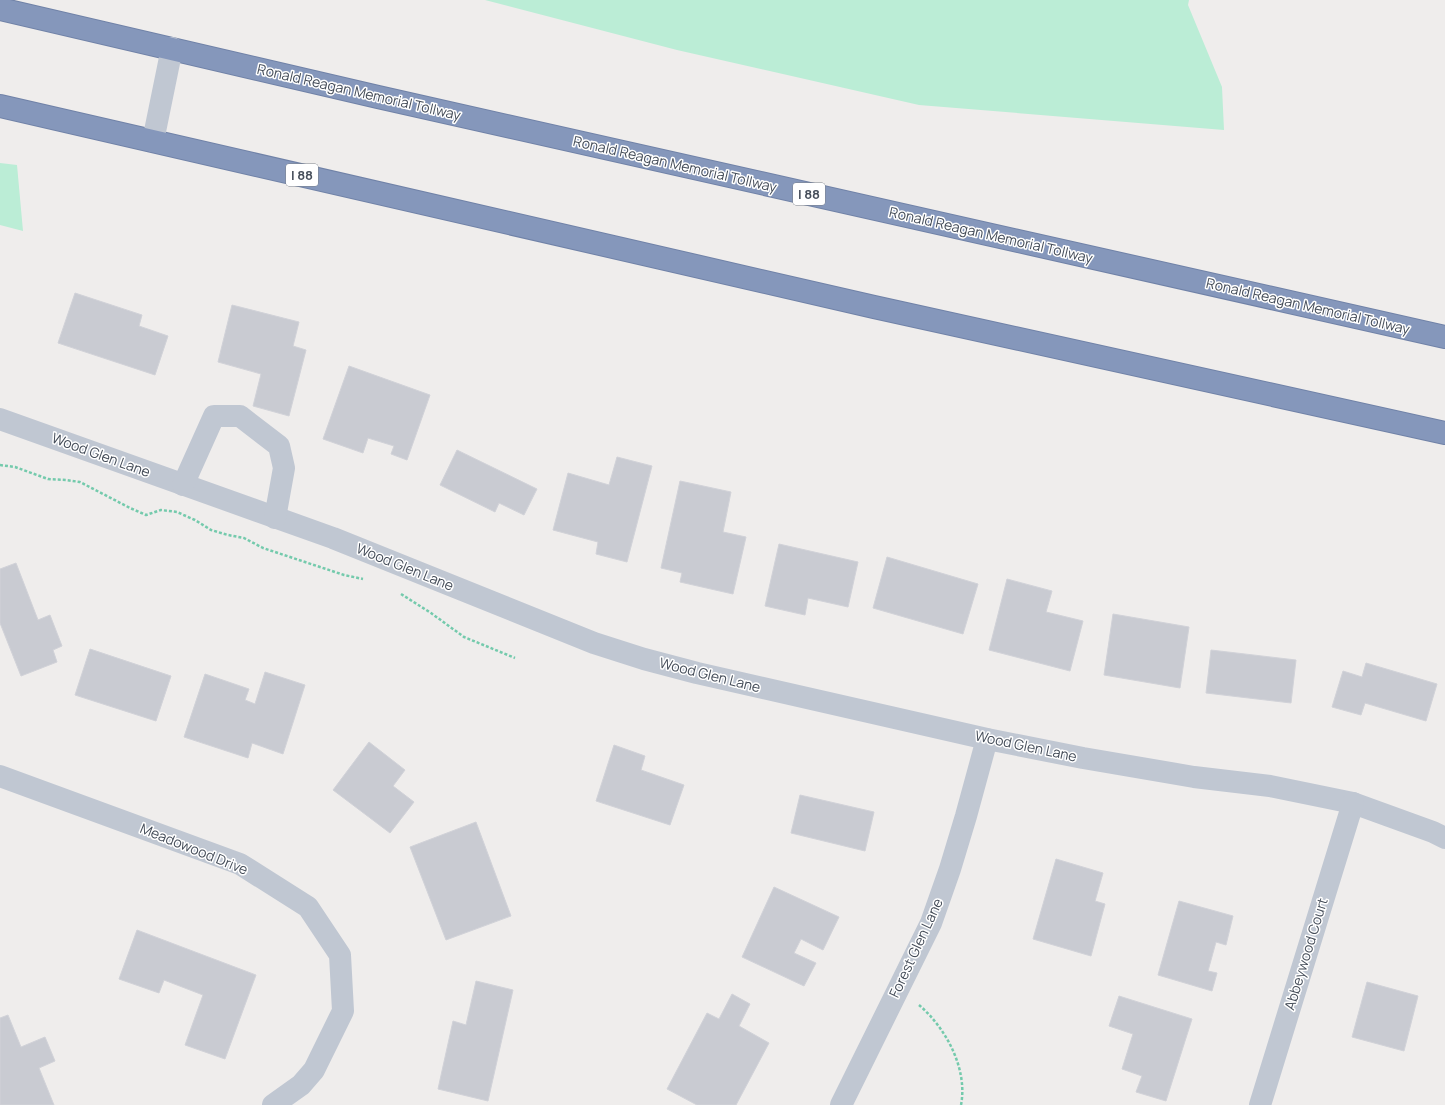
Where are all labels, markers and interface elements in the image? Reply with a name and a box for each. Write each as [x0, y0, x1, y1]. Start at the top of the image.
street label: Ronald Reagan Memorial Tollway [255, 59, 463, 124]
street label: Ronald Reagan Memorial Tollway [571, 131, 779, 196]
road number: I 88 [286, 164, 318, 186]
road number: I 88 [793, 183, 825, 205]
street label: Ronald Reagan Memorial Tollway [887, 202, 1095, 267]
street label: Ronald Reagan Memorial Tollway [1204, 273, 1412, 338]
street label: Wood Glen Lane [49, 428, 153, 481]
street label: Wood Glen Lane [354, 538, 457, 595]
street label: Wood Glen Lane [658, 653, 763, 696]
street label: Wood Glen Lane [973, 725, 1079, 766]
street label: Meadowood Drive [137, 818, 251, 879]
street label: Forest Glen Lane [884, 895, 947, 1001]
street label: Abbeywood Court [1279, 895, 1332, 1012]

